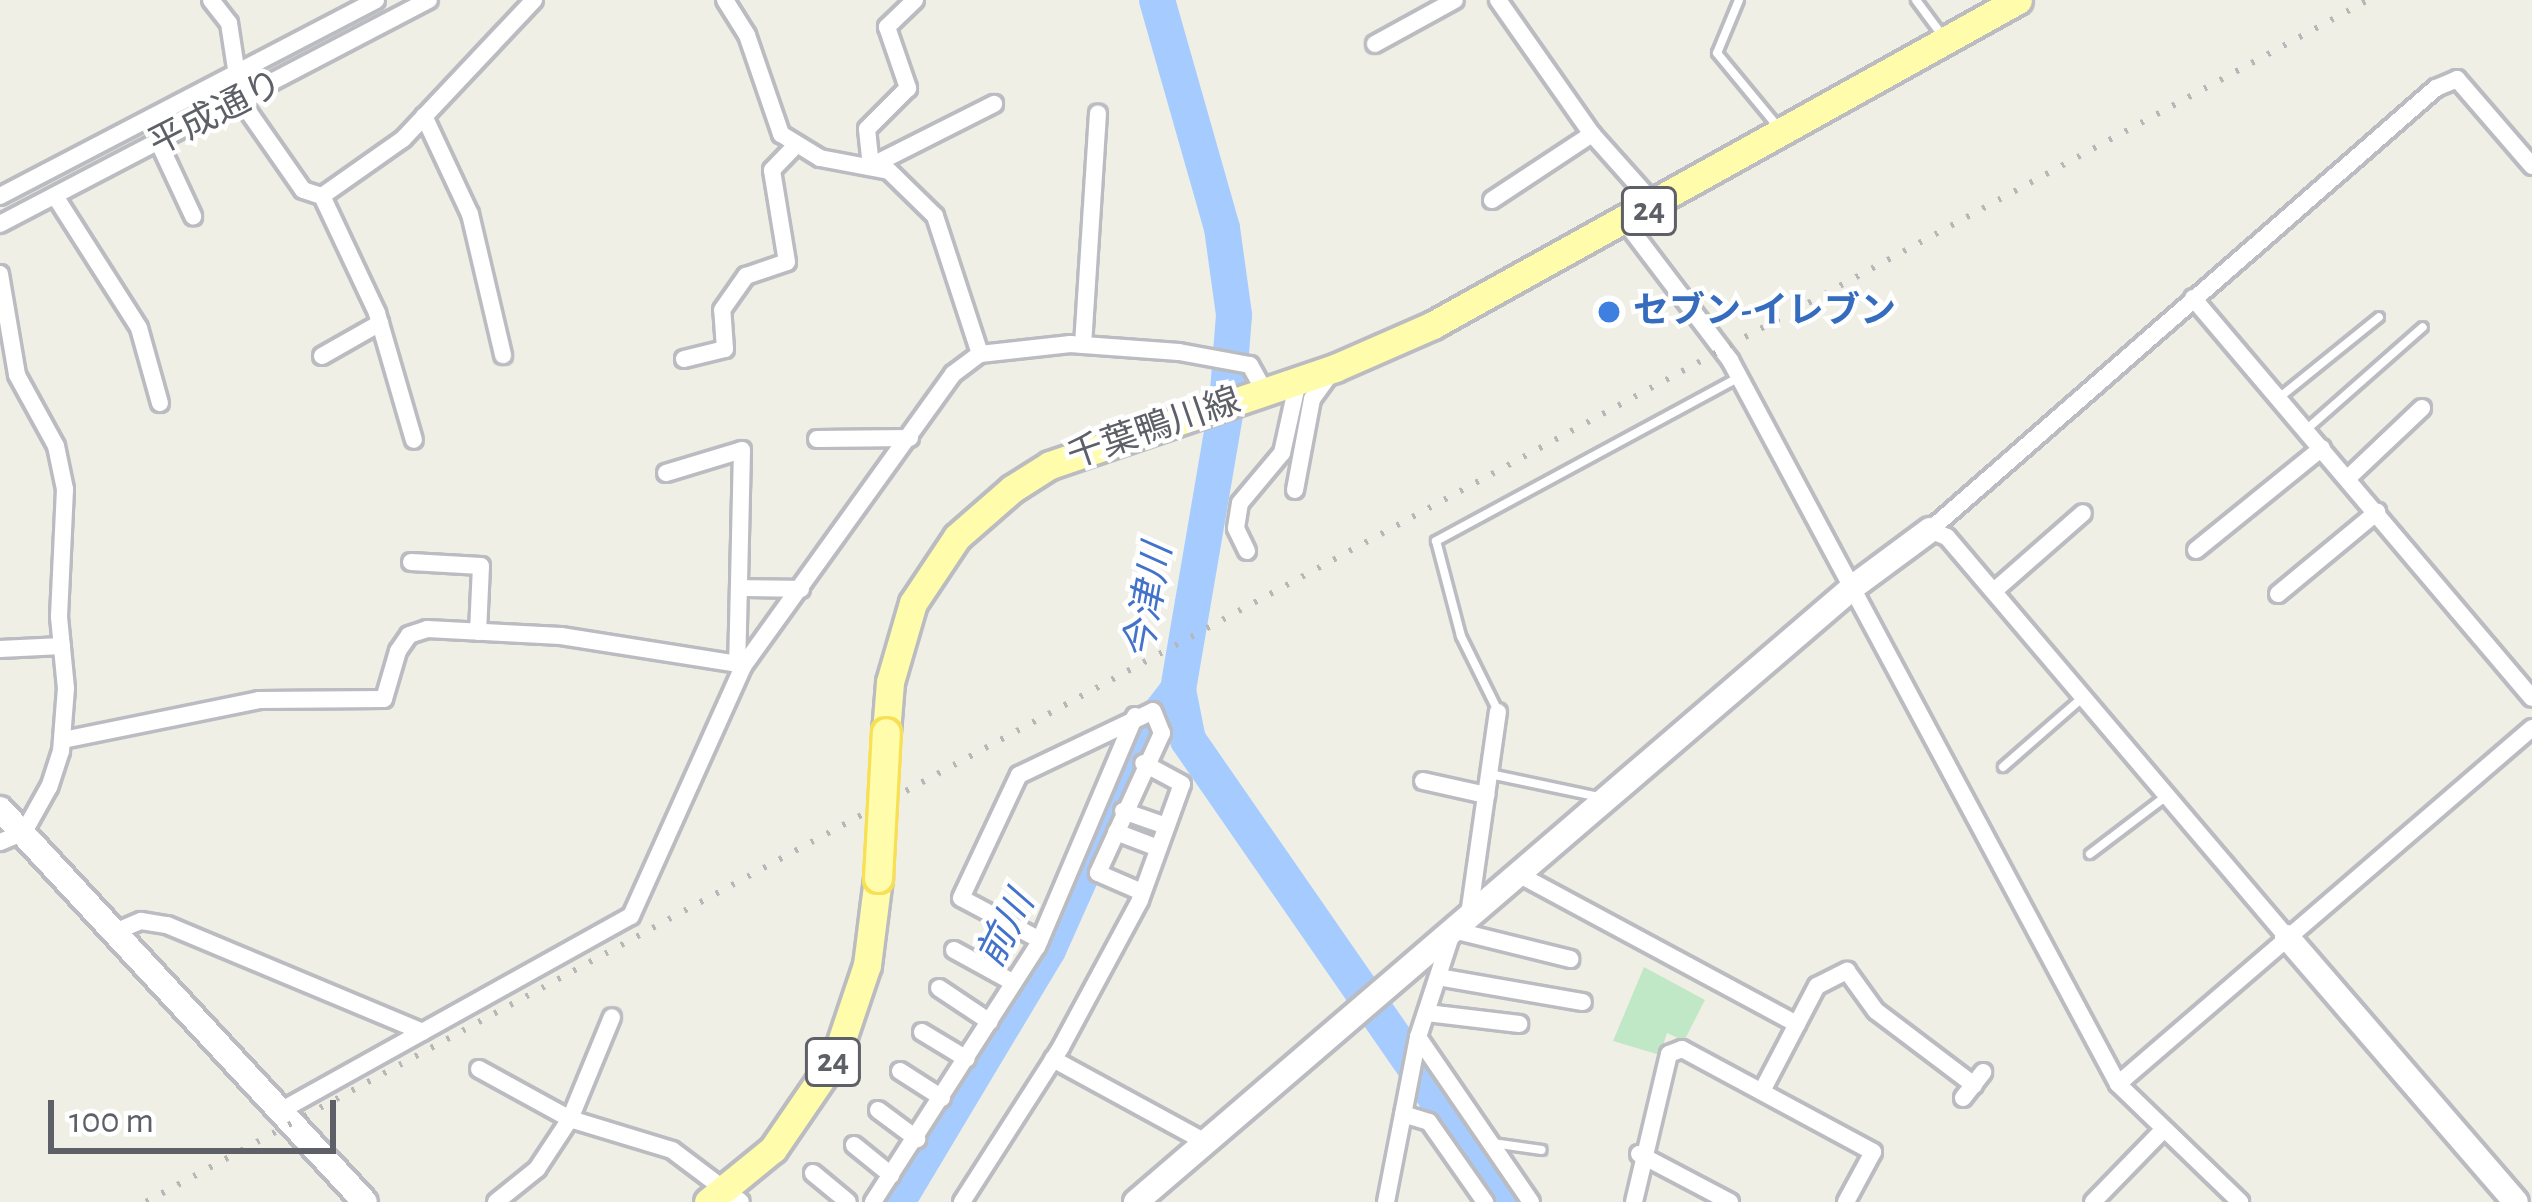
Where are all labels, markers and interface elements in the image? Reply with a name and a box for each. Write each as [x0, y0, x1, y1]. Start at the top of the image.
street label: 平成通り [142, 62, 290, 166]
road number: 24 [1619, 184, 1679, 238]
place label: セブン-イレブン [1633, 290, 1896, 334]
marker: セブン-イレブン [1596, 299, 1622, 325]
street label: 千葉鴨川線 [1062, 379, 1246, 479]
water label: 今津川 [1117, 540, 1183, 664]
water label: 前川 [968, 885, 1046, 975]
road number: 24 [803, 1035, 863, 1089]
scale bar [54, 1076, 342, 1150]
text: 100 m [69, 1103, 154, 1139]

